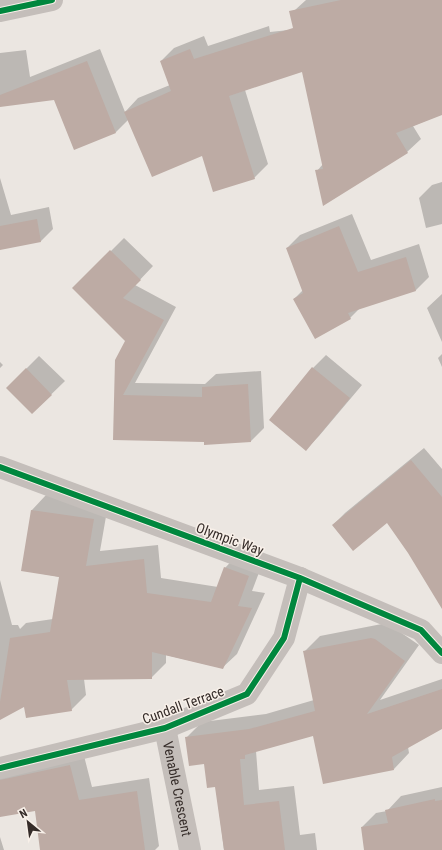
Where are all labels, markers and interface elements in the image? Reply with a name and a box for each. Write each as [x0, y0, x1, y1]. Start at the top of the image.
street label: Olympic Way [194, 519, 266, 559]
street label: Cundall Terrace [140, 683, 226, 727]
street label: Venable Crescent [160, 740, 195, 838]
north arrow [8, 802, 48, 842]
text: N [17, 806, 30, 821]

